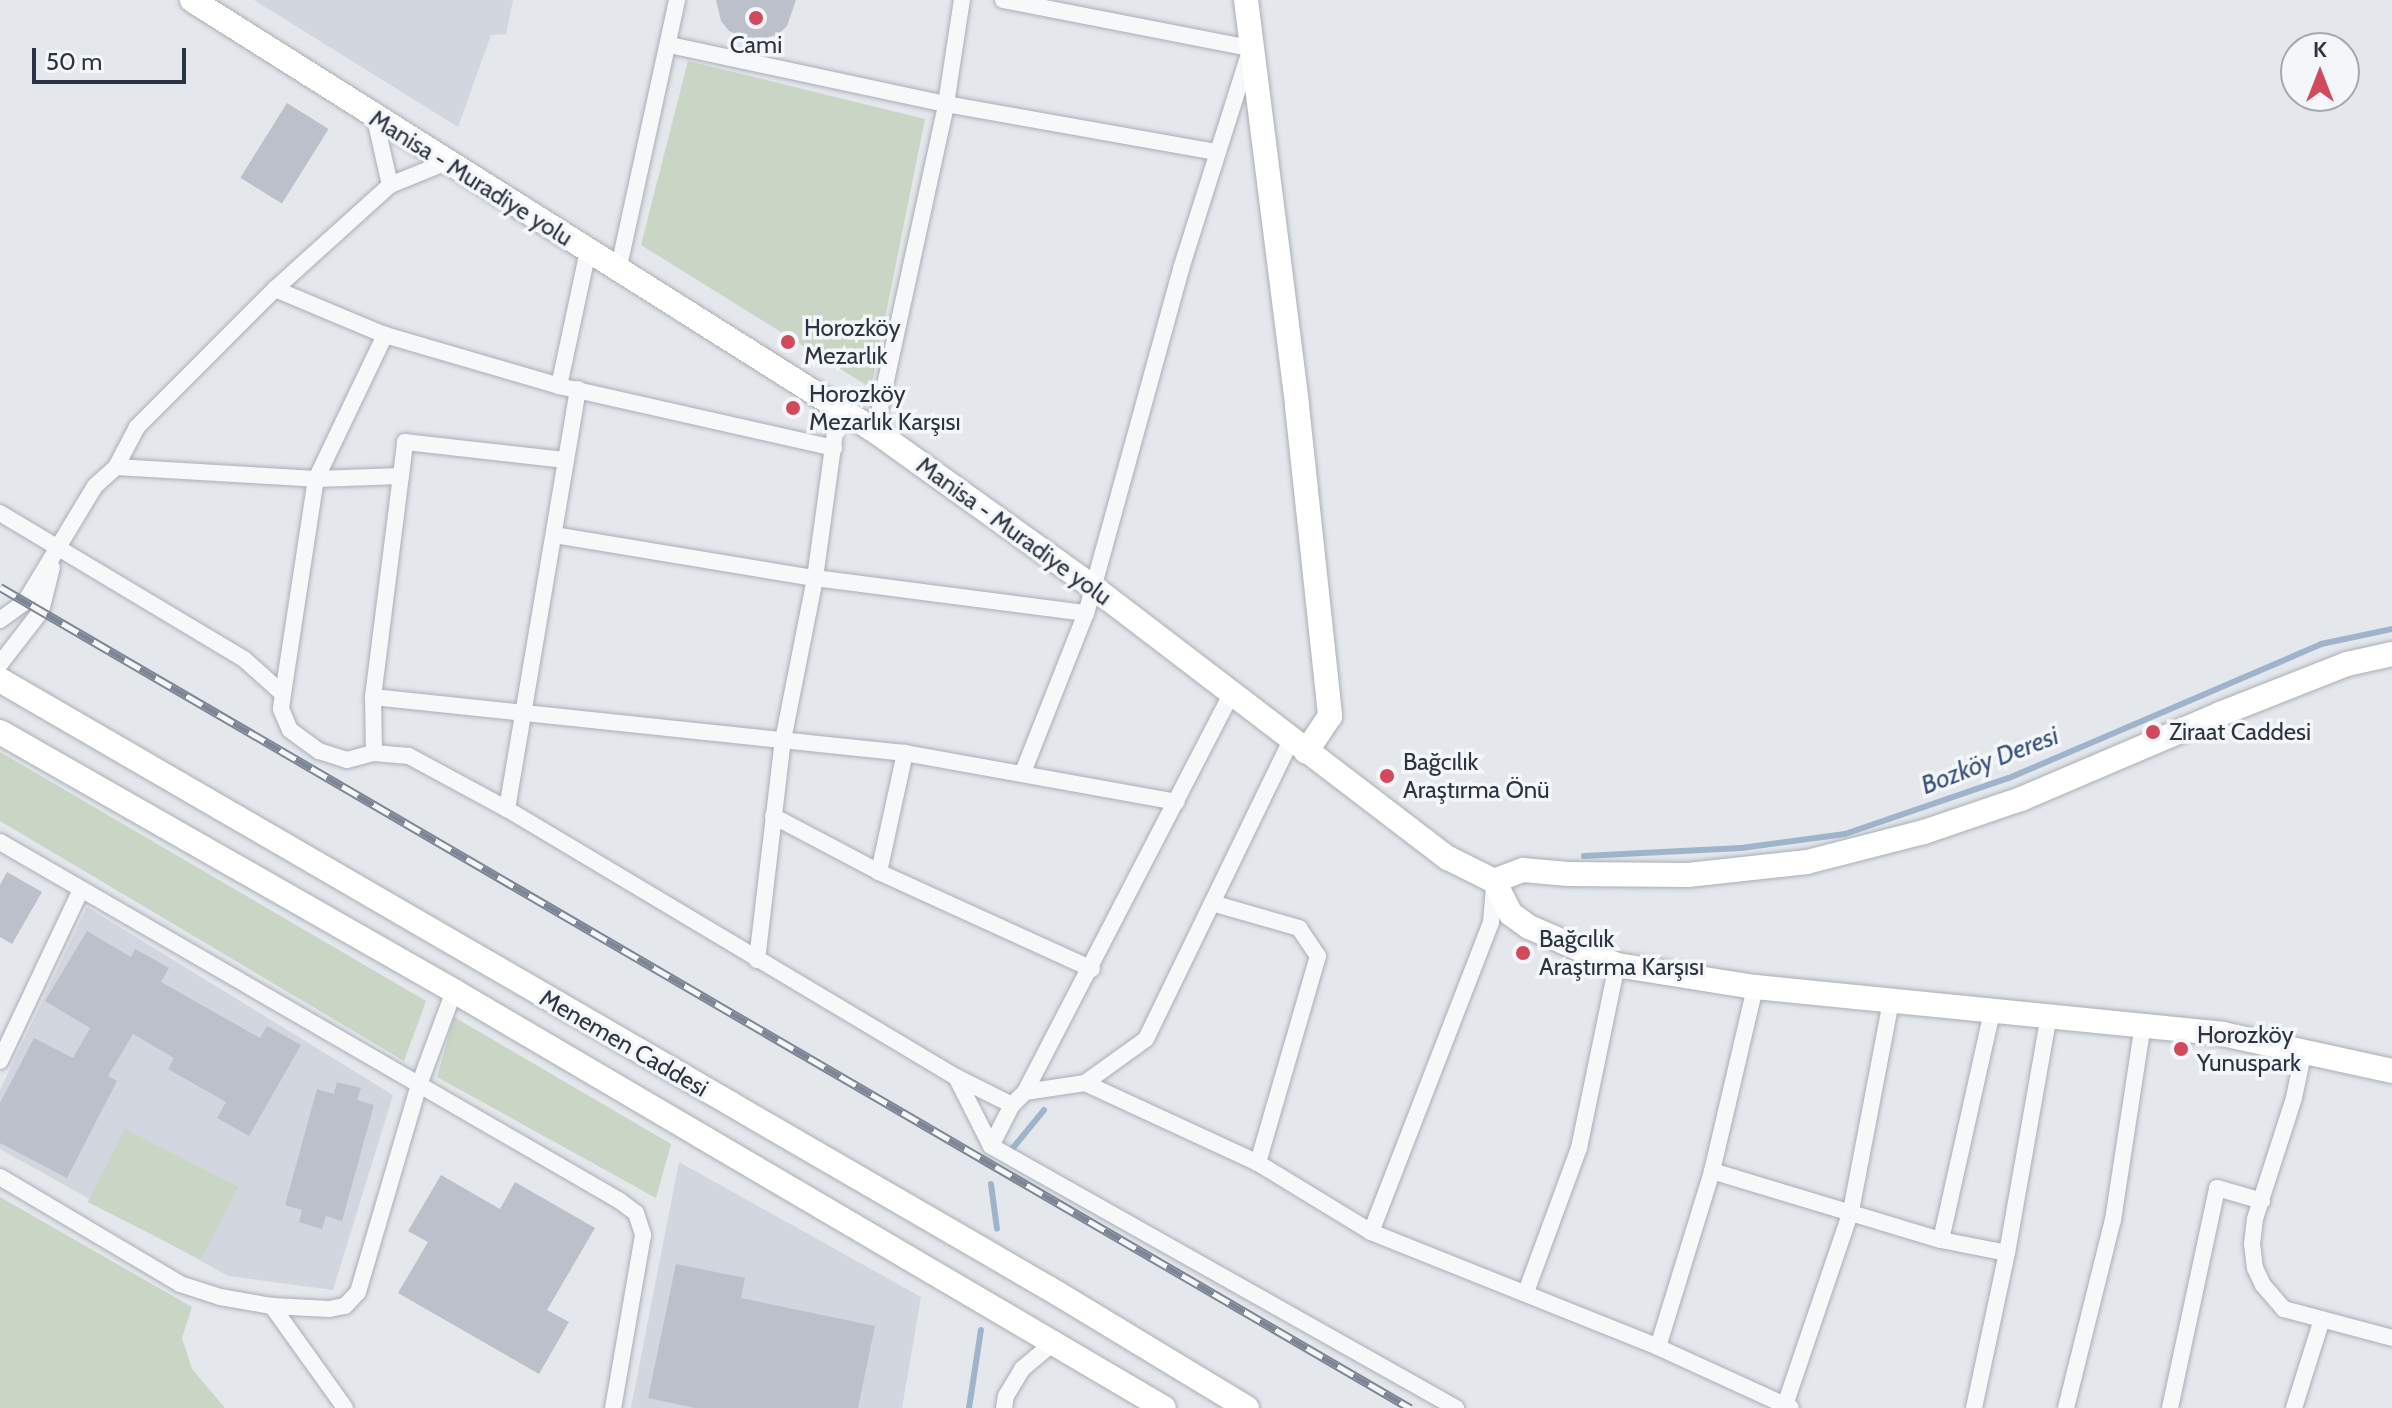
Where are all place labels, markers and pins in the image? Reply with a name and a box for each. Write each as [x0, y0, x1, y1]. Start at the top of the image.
marker: Cami [747, 9, 765, 27]
place label: Cami [730, 31, 782, 59]
place label: Horozköy Mezarlık [804, 314, 901, 370]
marker: Horozköy Mezarlık [779, 333, 797, 351]
place label: Horozköy Mezarlık Karşısı [809, 380, 961, 436]
marker: Horozköy Mezarlık Karşısı [784, 399, 802, 417]
place label: Ziraat Caddesi [2169, 718, 2311, 746]
marker: Ziraat Caddesi [2144, 723, 2162, 741]
place label: Bağcılık Araştırma Önü [1403, 748, 1550, 804]
marker: Bağcılık Araştırma Önü [1378, 767, 1396, 785]
place label: Bağcılık Araştırma Karşısı [1539, 925, 1704, 981]
marker: Bağcılık Araştırma Karşısı [1514, 944, 1532, 962]
place label: Horozköy Yunuspark [2197, 1021, 2301, 1077]
marker: Horozköy Yunuspark [2172, 1040, 2190, 1058]

